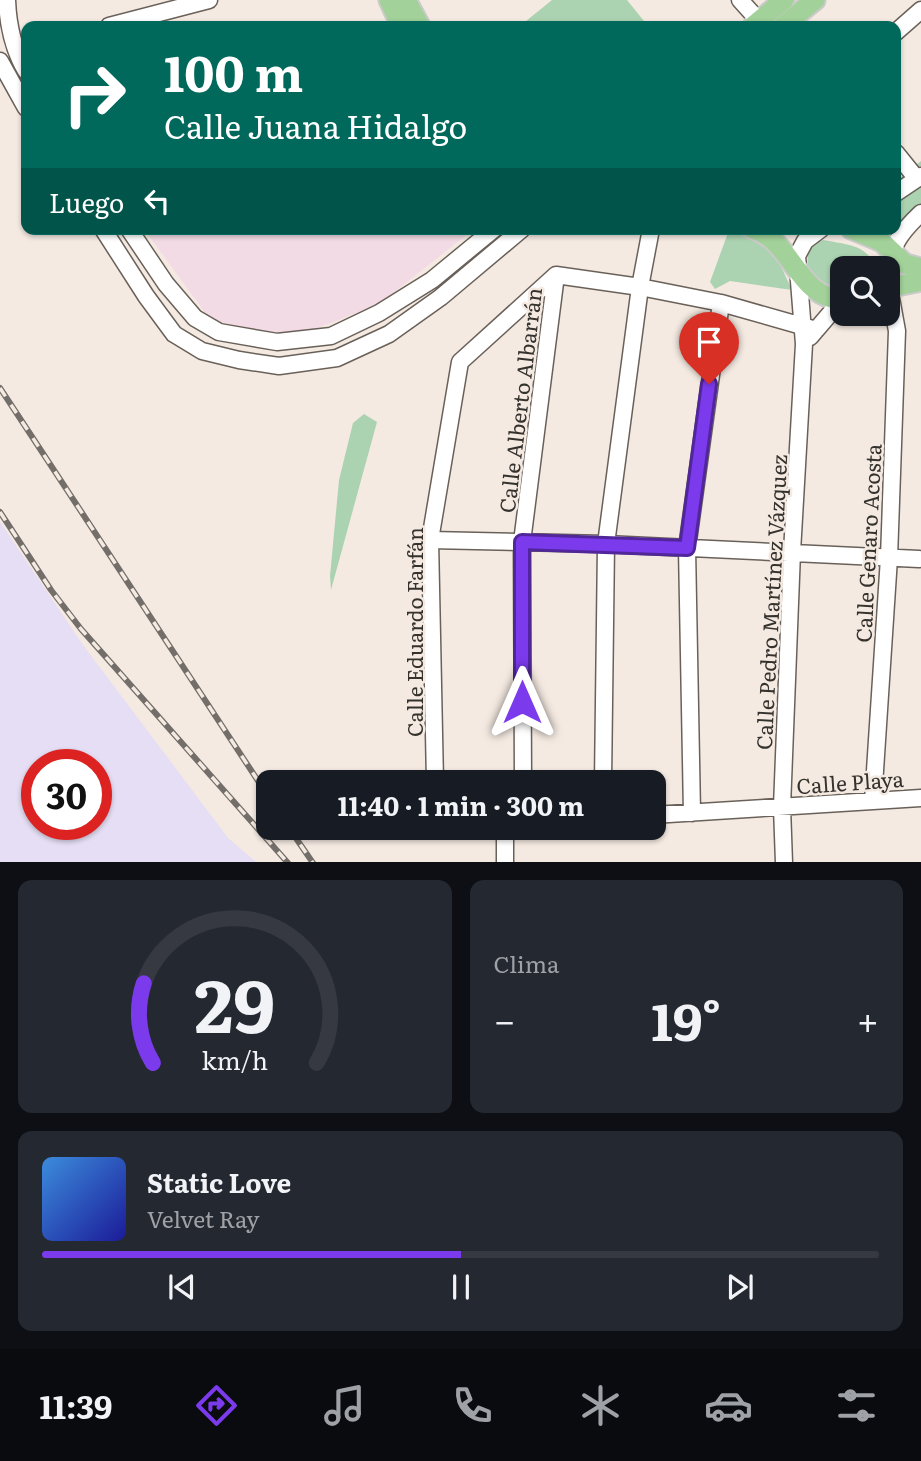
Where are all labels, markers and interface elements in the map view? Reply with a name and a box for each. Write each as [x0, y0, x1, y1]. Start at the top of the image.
text: 100 m [164, 34, 303, 107]
icon: right [49, 49, 140, 140]
text: Calle Juana Hidalgo [164, 101, 467, 149]
text: Luego [49, 182, 124, 221]
icon: left [138, 182, 176, 220]
map controls [830, 256, 900, 326]
button: search [830, 256, 900, 326]
street label: Calle Alberto Albarrán [490, 286, 548, 514]
pin [679, 312, 739, 384]
icon: arrive [690, 323, 728, 361]
street label: Calle Genaro Acosta [846, 442, 888, 643]
street label: Calle Pedro Martínez Vázquez [747, 454, 793, 750]
street label: Calle Eduardo Farfán [398, 527, 429, 737]
position arrow [485, 665, 559, 739]
speed limit sign: 30 [21, 749, 112, 840]
street label: Calle Playa [795, 762, 905, 800]
text: 11:40 · 1 min · 300 m [338, 785, 584, 824]
text: Clima [494, 946, 559, 980]
text: 29 [194, 947, 275, 1055]
text: 19° [651, 980, 721, 1057]
text: − [494, 990, 516, 1047]
text: + [857, 990, 879, 1047]
text: km/h [201, 1040, 268, 1077]
text: Static Love [147, 1162, 291, 1201]
text: Velvet Ray [147, 1201, 259, 1235]
icon: previous [163, 1268, 201, 1306]
icon: pause [442, 1268, 480, 1306]
icon: next [721, 1268, 759, 1306]
text: 11:39 [40, 1381, 113, 1429]
icon: directions [192, 1381, 241, 1430]
icon: music [320, 1381, 369, 1430]
icon: phone [448, 1381, 497, 1430]
icon: climate [576, 1381, 625, 1430]
icon: car [704, 1381, 753, 1430]
icon: filters [832, 1381, 881, 1430]

